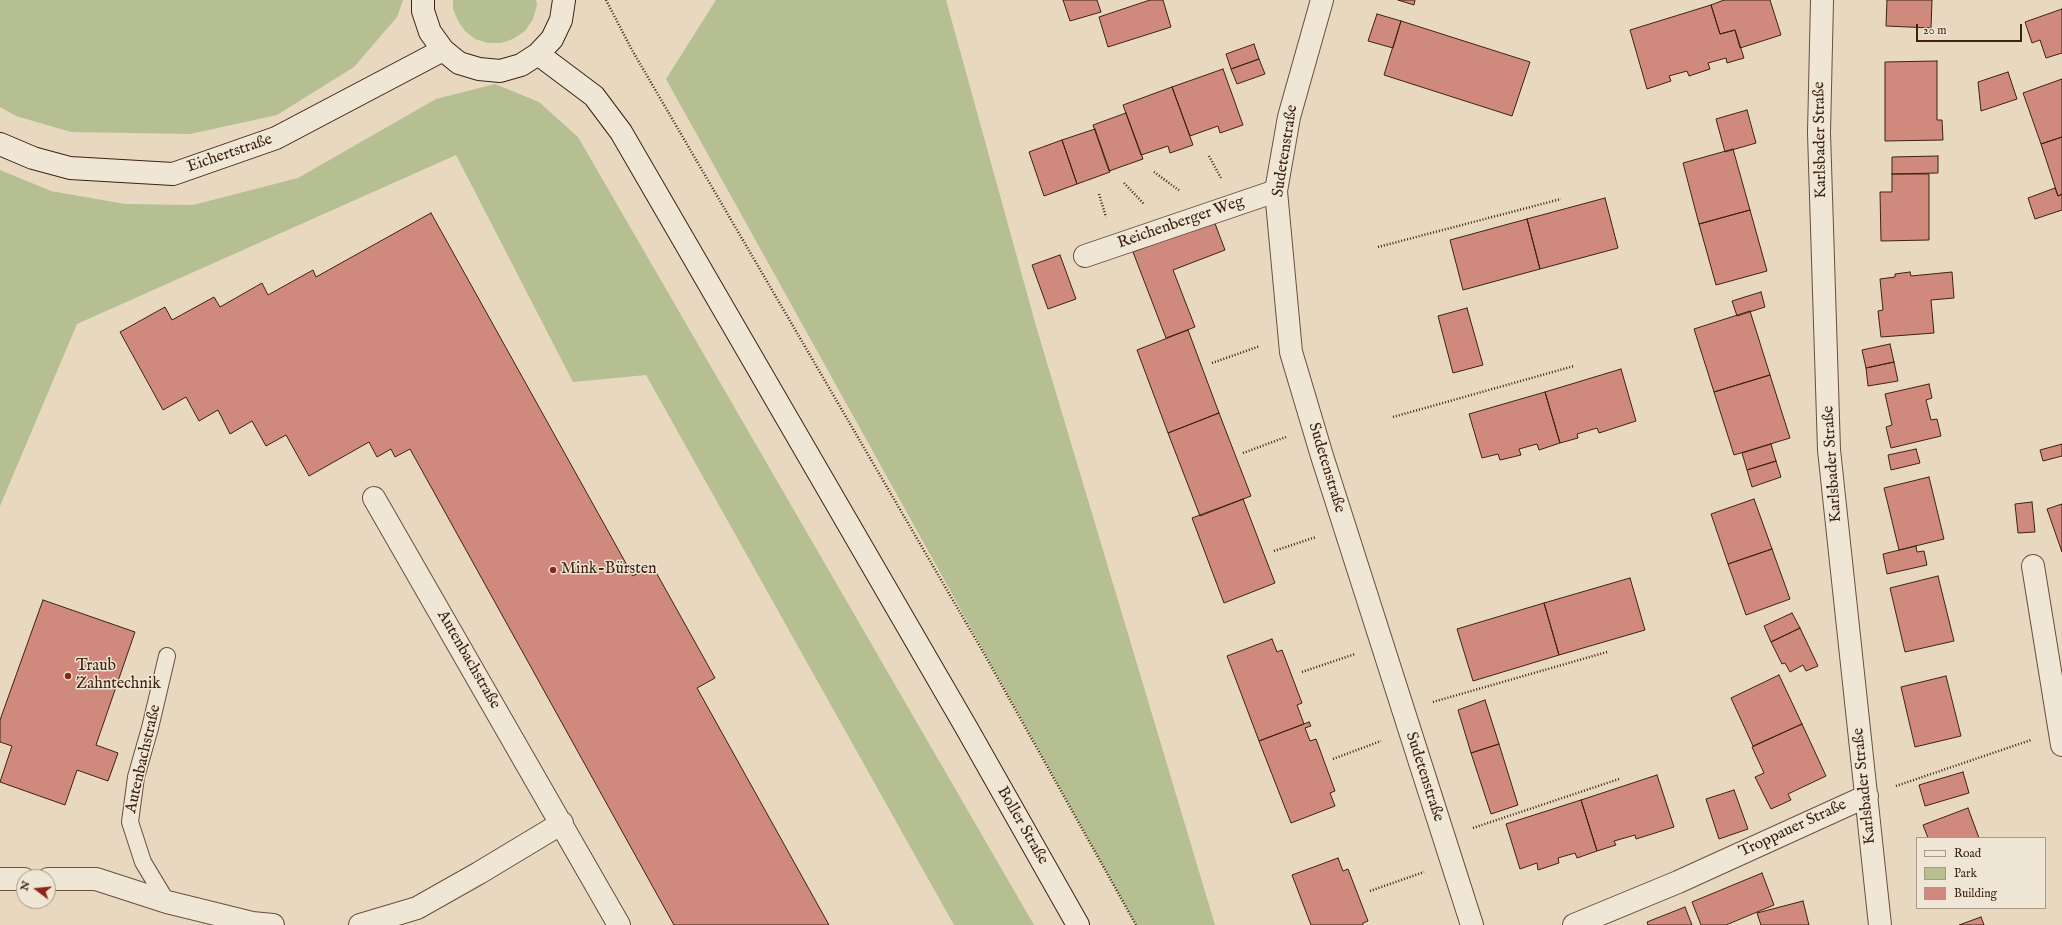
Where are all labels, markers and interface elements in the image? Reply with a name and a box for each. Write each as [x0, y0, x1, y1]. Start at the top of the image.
scale bar [1918, 16, 2024, 42]
text: 20 m [1923, 23, 1946, 38]
street label: Karlsbader Straße [1810, 81, 1832, 199]
street label: Sudetenstraße [1269, 103, 1303, 199]
street label: Eichertstraße [185, 130, 275, 178]
street label: Reichenberger Weg [1115, 192, 1247, 254]
street label: Karlsbader Straße [1819, 405, 1847, 523]
street label: Sudetenstraße [1303, 421, 1349, 515]
place label: Mink-Bürsten [561, 560, 657, 580]
marker: Mink-Bürsten [548, 565, 558, 575]
street label: Autenbachstraße [432, 607, 504, 713]
place label: Traub Zahntechnik [76, 657, 161, 695]
marker: Traub Zahntechnik [63, 671, 73, 681]
street label: Autenbachstraße [122, 703, 166, 815]
street label: Karlsbader Straße [1849, 727, 1881, 845]
street label: Sudetenstraße [1400, 730, 1448, 824]
street label: Boller Straße [992, 784, 1052, 868]
street label: Troppauer Straße [1736, 796, 1850, 862]
legend [1916, 837, 2046, 909]
text: Road [1954, 846, 1981, 861]
text: Park [1954, 866, 1977, 881]
north arrow [16, 869, 56, 909]
text: N [17, 879, 33, 892]
text: Building [1954, 886, 1997, 901]

